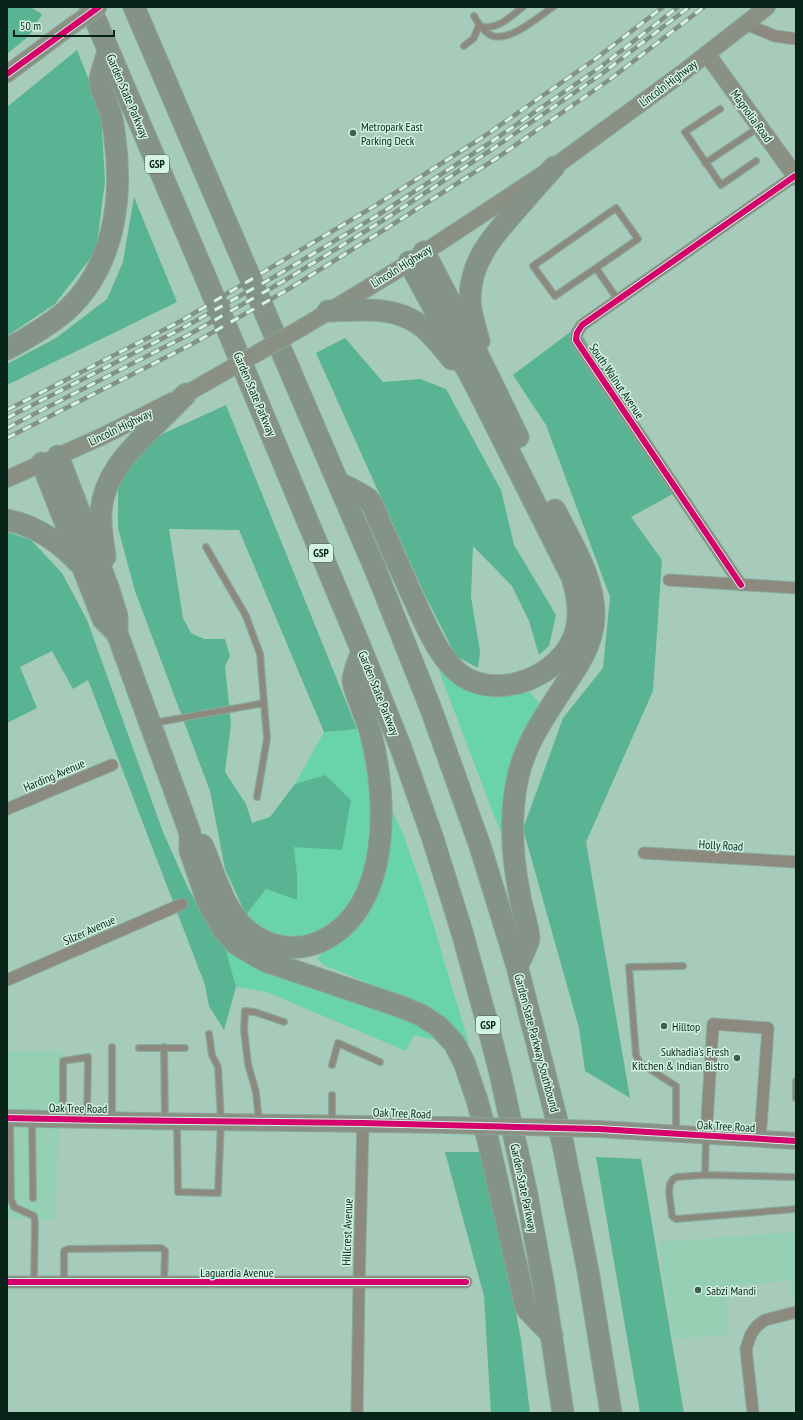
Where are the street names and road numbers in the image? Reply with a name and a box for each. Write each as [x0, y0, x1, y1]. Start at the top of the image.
street label: Garden State Parkway [103, 52, 153, 141]
street label: Lincoln Highway [636, 56, 700, 110]
street label: Magnolia Road [728, 87, 776, 145]
road number: GSP [145, 155, 169, 173]
street label: Lincoln Highway [368, 241, 434, 291]
street label: South Walnut Avenue [586, 340, 648, 422]
street label: Garden State Parkway [230, 350, 280, 439]
street label: Lincoln Highway [86, 405, 155, 449]
road number: GSP [309, 544, 333, 562]
street label: Garden State Parkway [355, 648, 403, 738]
street label: Harding Avenue [21, 755, 87, 795]
street label: Holly Road [698, 836, 744, 854]
street label: Silzer Avenue [61, 912, 117, 948]
street label: Garden State Parkway Southbound [511, 972, 563, 1114]
road number: GSP [476, 1016, 500, 1034]
street label: Oak Tree Road [49, 1100, 107, 1116]
street label: Oak Tree Road [373, 1104, 431, 1122]
street label: Oak Tree Road [696, 1117, 756, 1135]
street label: Garden State Parkway [507, 1142, 541, 1234]
street label: Hillcrest Avenue [338, 1198, 356, 1266]
street label: Laguardia Avenue [200, 1265, 274, 1280]

